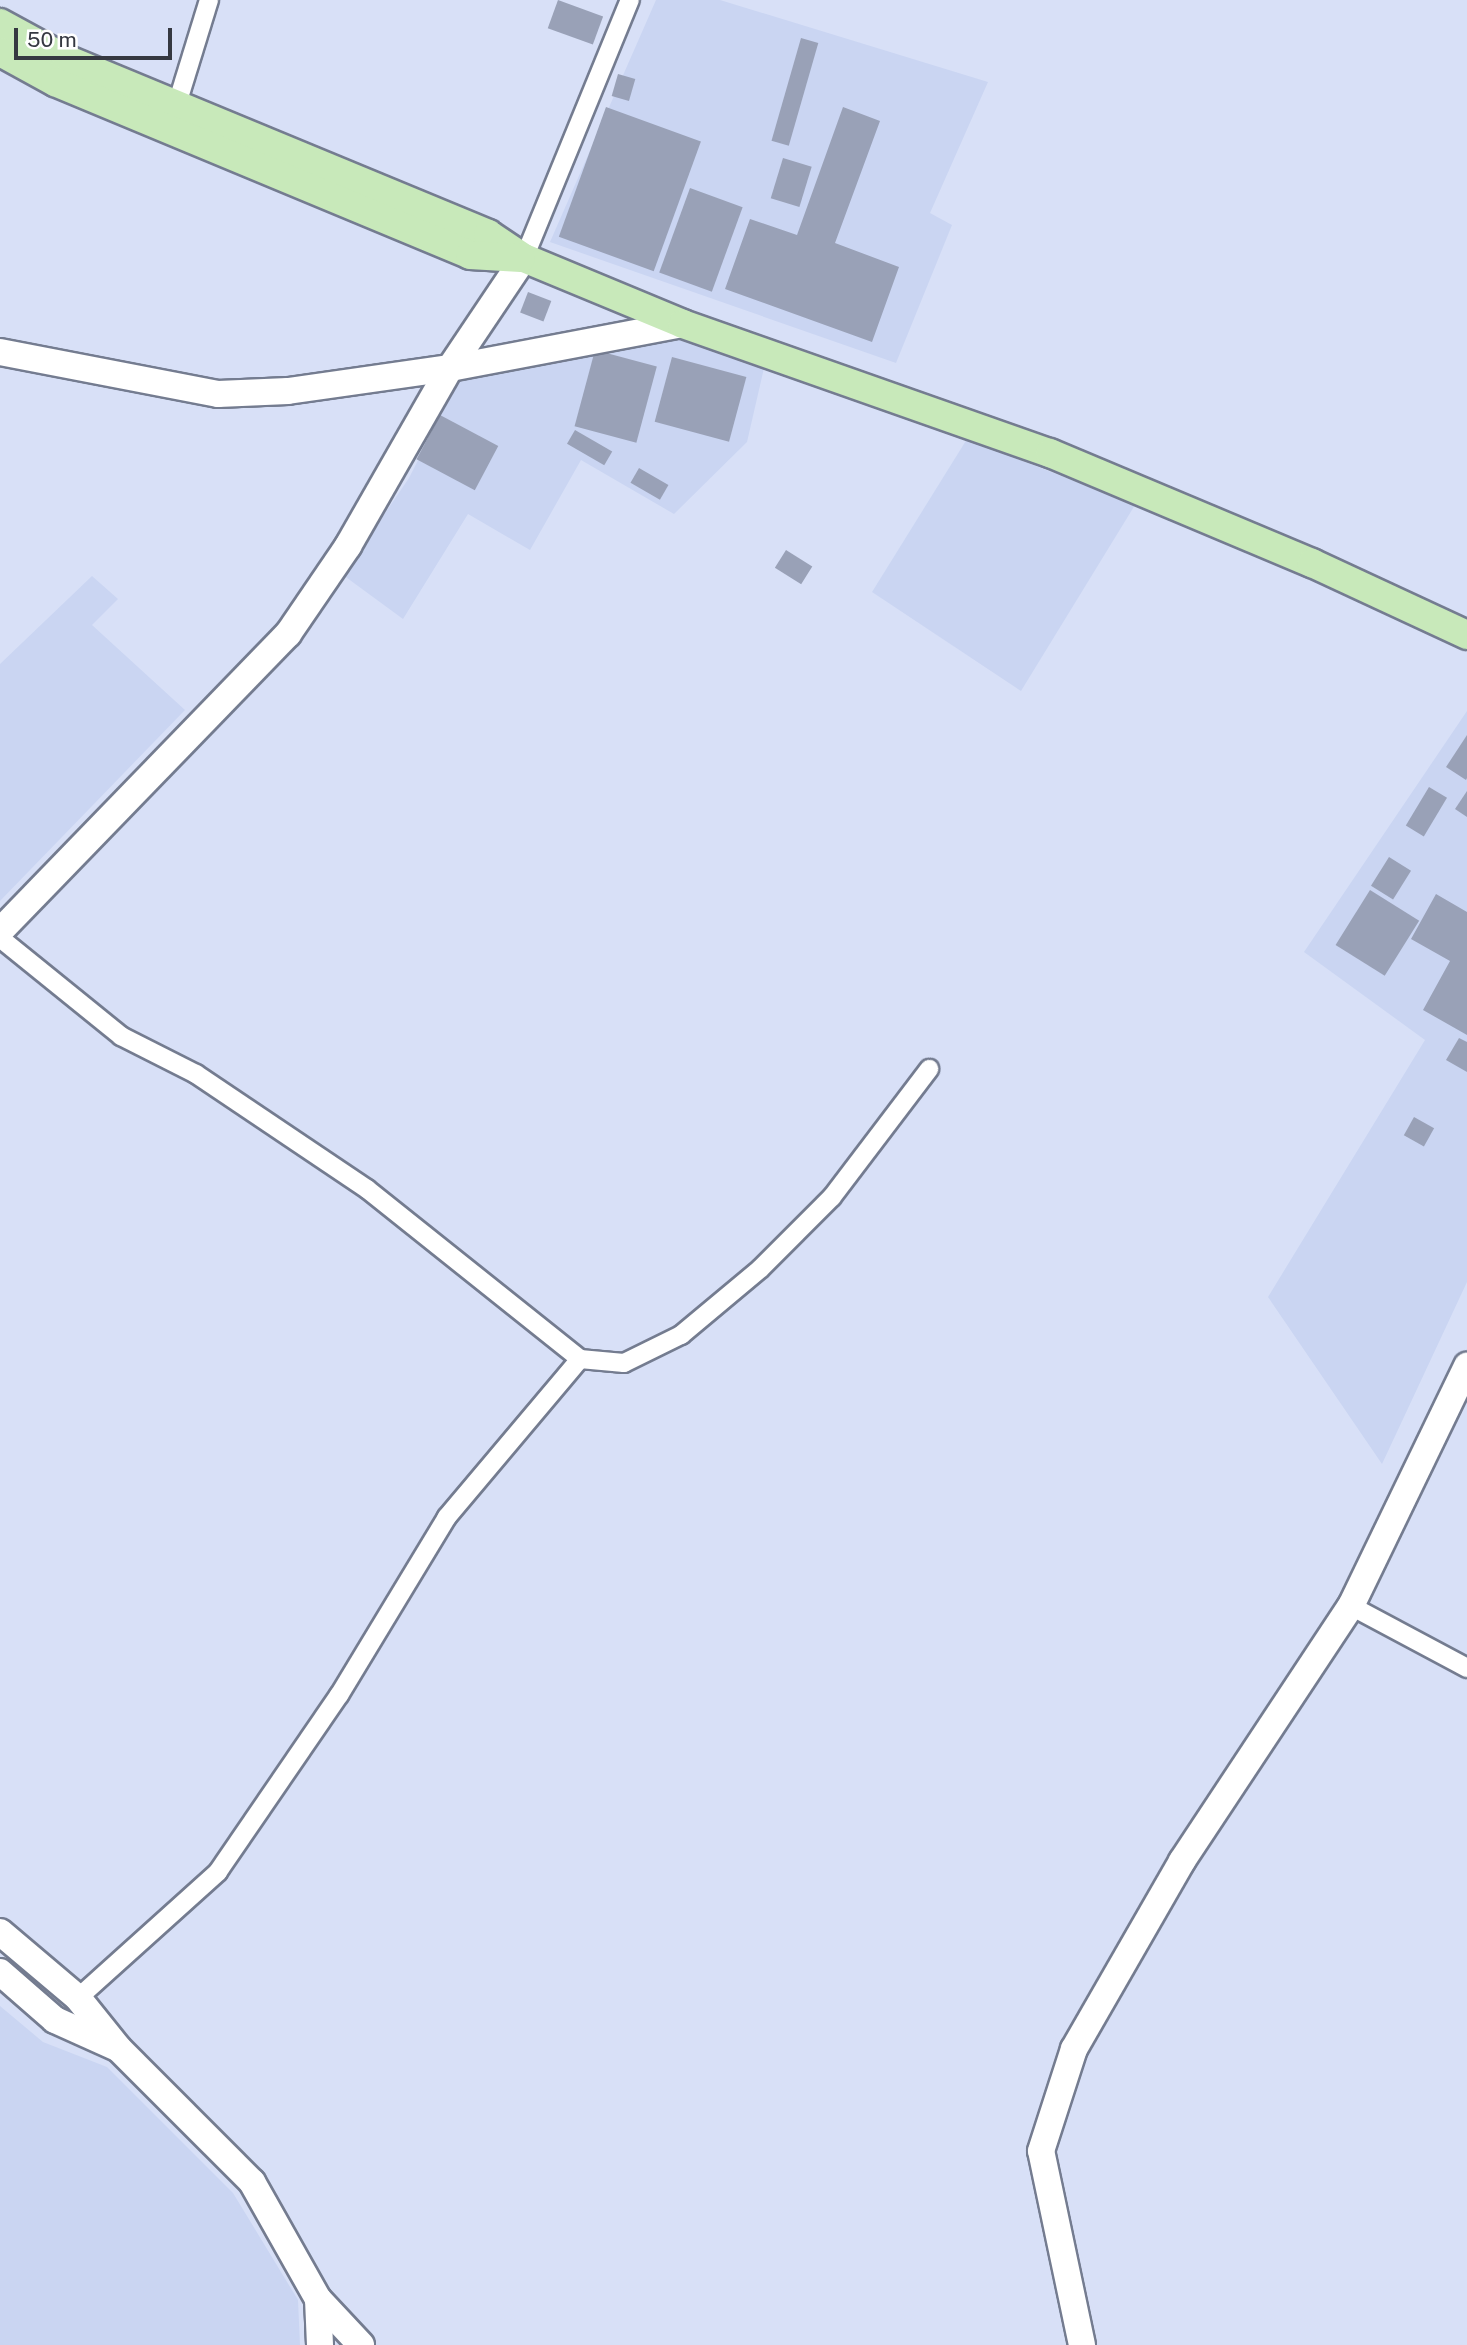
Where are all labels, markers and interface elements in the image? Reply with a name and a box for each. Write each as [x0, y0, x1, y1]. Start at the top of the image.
scale bar [18, 14, 175, 58]
text: 50 m [27, 27, 77, 52]

